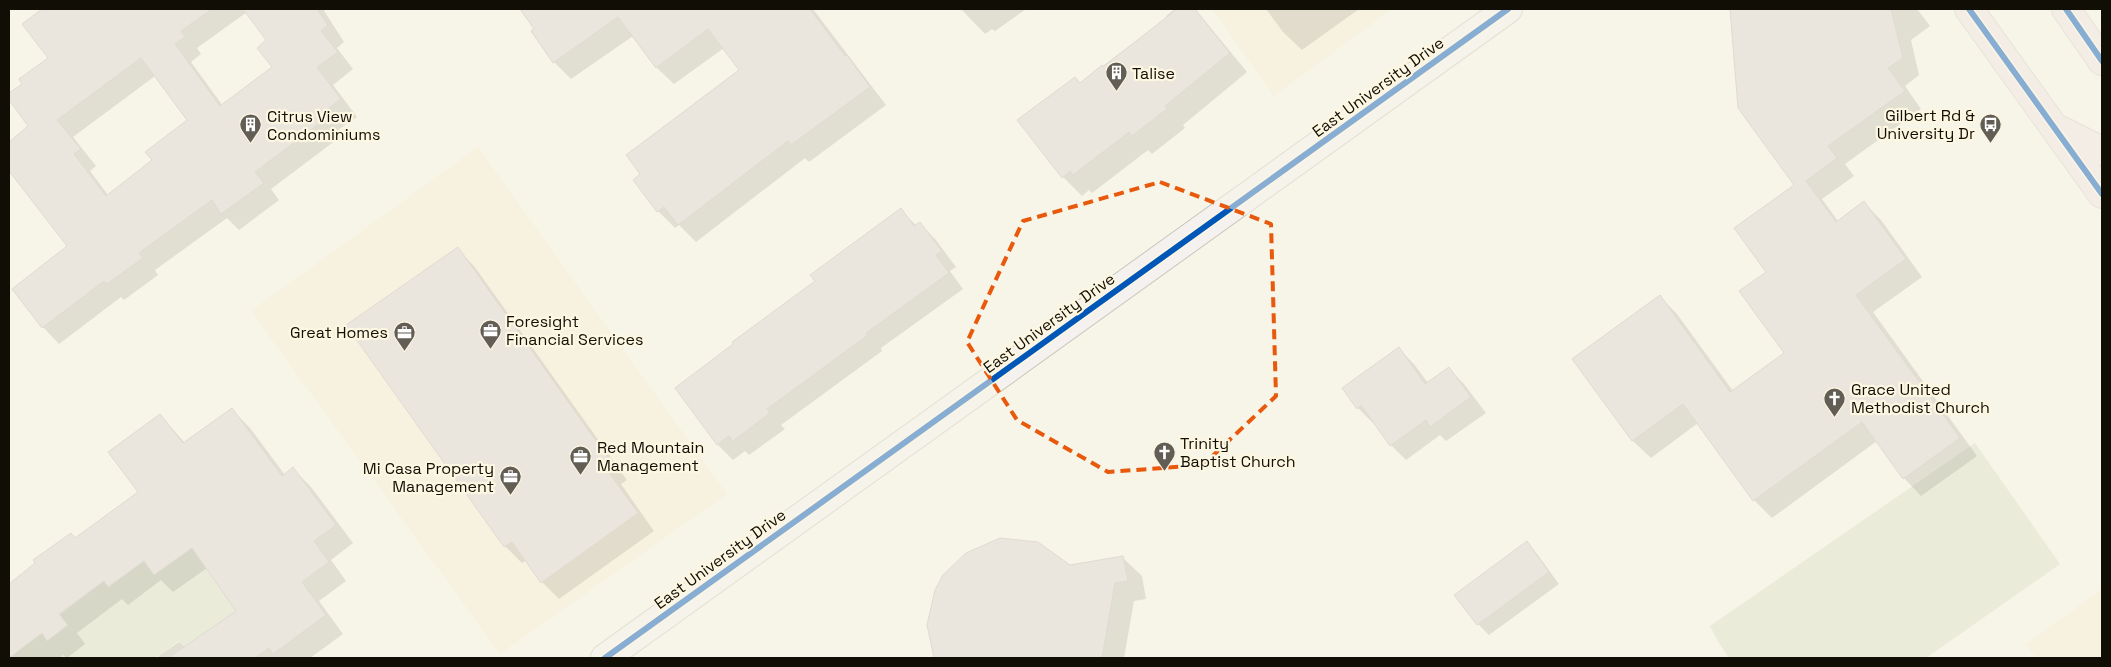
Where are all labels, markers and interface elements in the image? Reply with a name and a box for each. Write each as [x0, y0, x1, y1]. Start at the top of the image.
street label: East University Drive [1308, 32, 1448, 142]
building icon: Talise [1104, 61, 1128, 92]
place label: Talise [1132, 63, 1175, 84]
place label: Gilbert Rd & University Dr [1877, 105, 1975, 144]
place label: Citrus View Condominiums [267, 106, 381, 145]
bus stop icon: Gilbert Rd & University Dr [1979, 112, 2003, 143]
building icon: Citrus View Condominiums [239, 113, 263, 144]
street label: East University Drive [979, 268, 1119, 378]
place label: Foresight Financial Services [506, 311, 643, 350]
office icon: Foresight Financial Services [478, 318, 502, 349]
office icon: Great Homes [392, 320, 416, 351]
place label: Great Homes [290, 322, 388, 343]
place label: Grace United Methodist Church [1851, 379, 1990, 418]
church icon: Grace United Methodist Church [1823, 386, 1847, 417]
place label: Trinity Baptist Church [1180, 433, 1296, 472]
place label: Red Mountain Management [597, 437, 704, 476]
church icon: Trinity Baptist Church [1152, 440, 1176, 471]
office icon: Red Mountain Management [569, 444, 593, 475]
place label: Mi Casa Property Management [363, 458, 494, 497]
office icon: Mi Casa Property Management [498, 465, 522, 496]
street label: East University Drive [650, 504, 790, 614]

